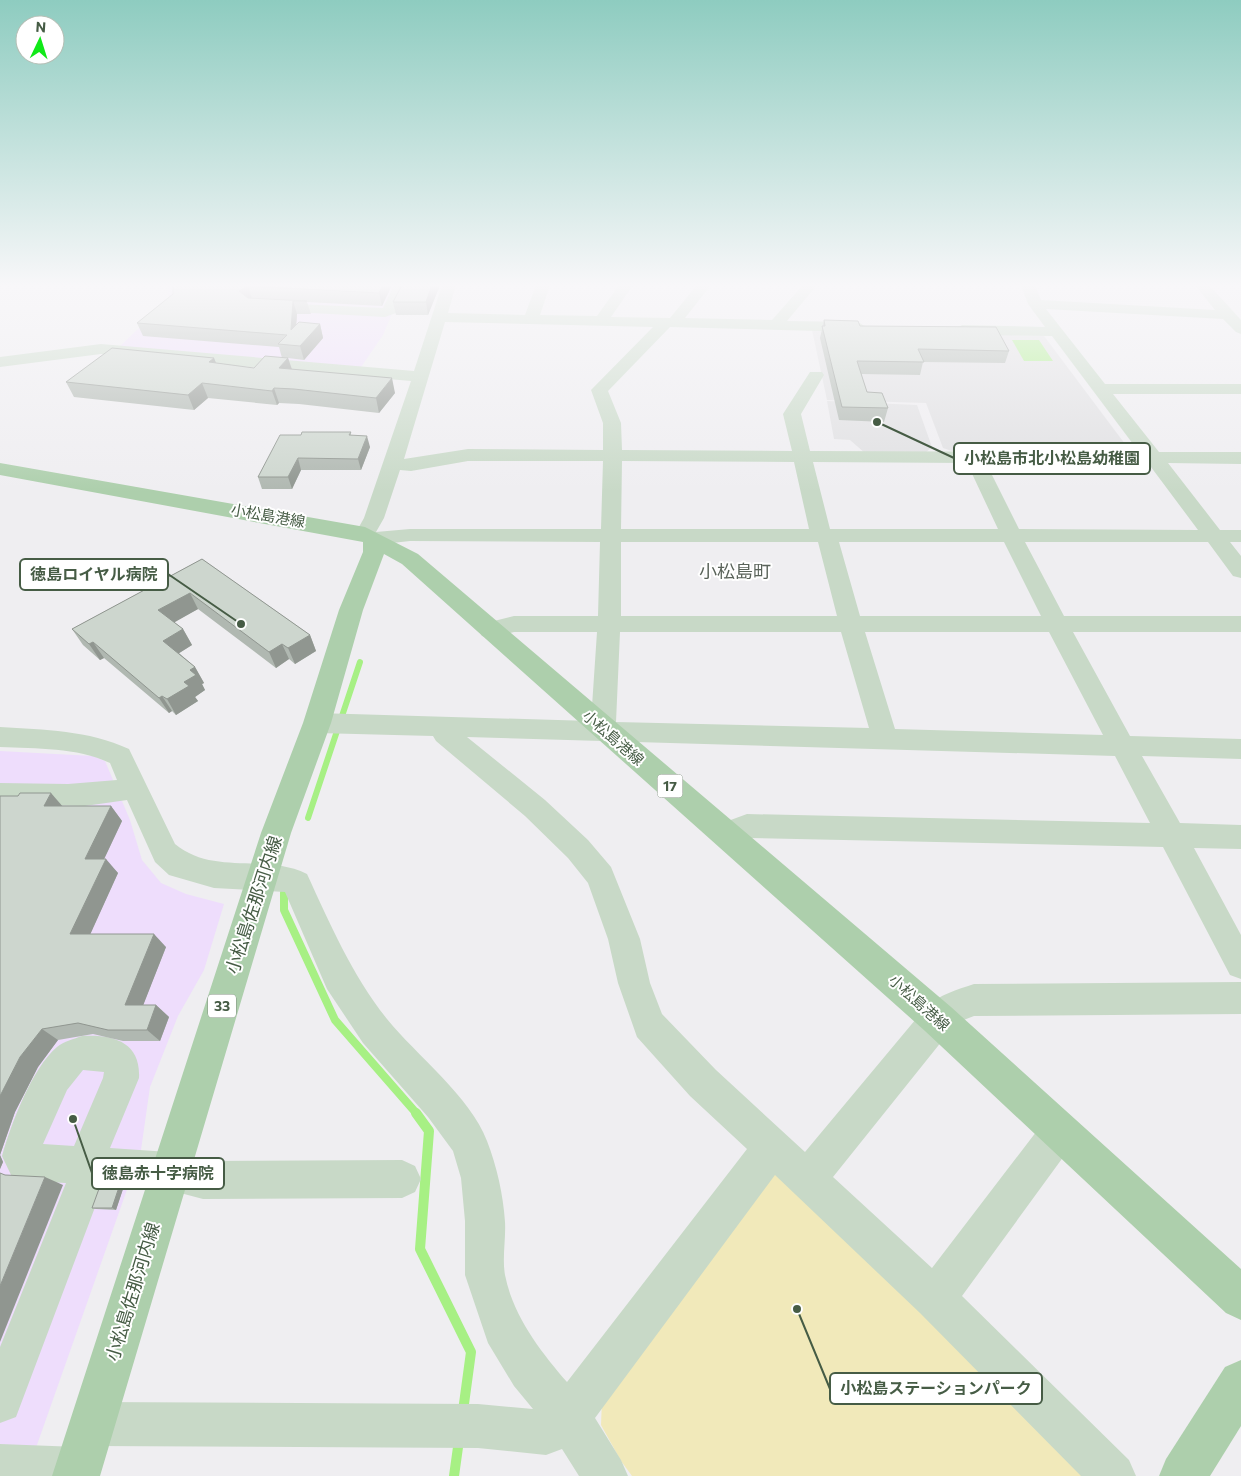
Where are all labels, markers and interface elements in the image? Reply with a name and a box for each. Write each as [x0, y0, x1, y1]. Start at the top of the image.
north arrow [15, 15, 65, 65]
text: N [35, 18, 47, 35]
callout: 小松島市北小松島幼稚園 [954, 443, 1150, 474]
text: 小松島市北小松島幼稚園 [964, 448, 1140, 467]
street label: 小松島港線 [230, 500, 307, 530]
callout: 徳島ロイヤル病院 [20, 559, 168, 590]
district label: 小松島町 [699, 560, 771, 582]
text: 徳島ロイヤル病院 [30, 564, 158, 583]
street label: 小松島港線 [579, 706, 648, 769]
road number: 17 [658, 774, 682, 798]
street label: 小松島佐那河内線 [220, 833, 286, 977]
street label: 小松島港線 [886, 970, 954, 1034]
road number: 33 [208, 994, 236, 1018]
callout: 徳島赤十字病院 [92, 1158, 224, 1189]
text: 徳島赤十字病院 [102, 1163, 214, 1182]
street label: 小松島佐那河内線 [100, 1220, 164, 1364]
callout: 小松島ステーションパーク [830, 1373, 1042, 1404]
text: 小松島ステーションパーク [840, 1378, 1032, 1397]

